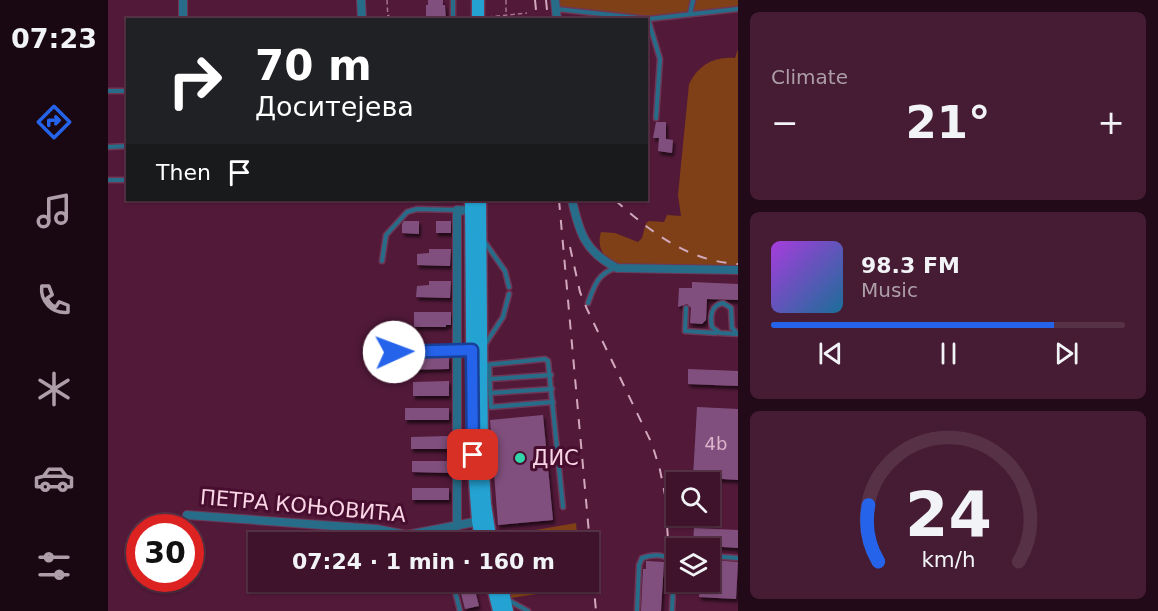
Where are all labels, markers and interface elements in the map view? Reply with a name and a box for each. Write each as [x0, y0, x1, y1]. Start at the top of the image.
text: 07:23 [11, 23, 97, 54]
text: 70 m [255, 41, 372, 90]
icon: right [156, 42, 234, 120]
text: Climate [771, 65, 848, 89]
text: Доситејева [255, 91, 414, 122]
text: 21° [905, 96, 991, 149]
icon: directions [33, 101, 75, 143]
text: − [771, 103, 799, 142]
text: + [1097, 103, 1125, 142]
icon: arrive [223, 156, 256, 189]
text: Then [156, 160, 211, 185]
icon: music [33, 190, 75, 232]
text: 98.3 FM [861, 253, 960, 278]
text: Music [861, 278, 918, 302]
icon: phone [33, 279, 75, 321]
position arrow [362, 320, 426, 384]
icon: previous [814, 337, 847, 370]
icon: pause [932, 337, 965, 370]
icon: next [1050, 337, 1083, 370]
icon: climate [33, 368, 75, 410]
pin [447, 429, 498, 480]
house number: 4b [705, 433, 727, 454]
icon: arrive [456, 438, 489, 471]
place label: ДИС [532, 446, 579, 470]
marker: ДИС [513, 451, 527, 465]
icon: car [33, 457, 75, 499]
map controls [666, 472, 720, 592]
button: search [666, 472, 720, 526]
text: 24 [905, 478, 991, 551]
street label: ПЕТРА КОЊОВИЋА [199, 485, 408, 527]
speed limit sign: 30 [126, 514, 204, 592]
button: layers [666, 538, 720, 592]
icon: filters [33, 545, 75, 587]
text: km/h [921, 548, 975, 573]
text: 07:24 · 1 min · 160 m [292, 549, 555, 574]

